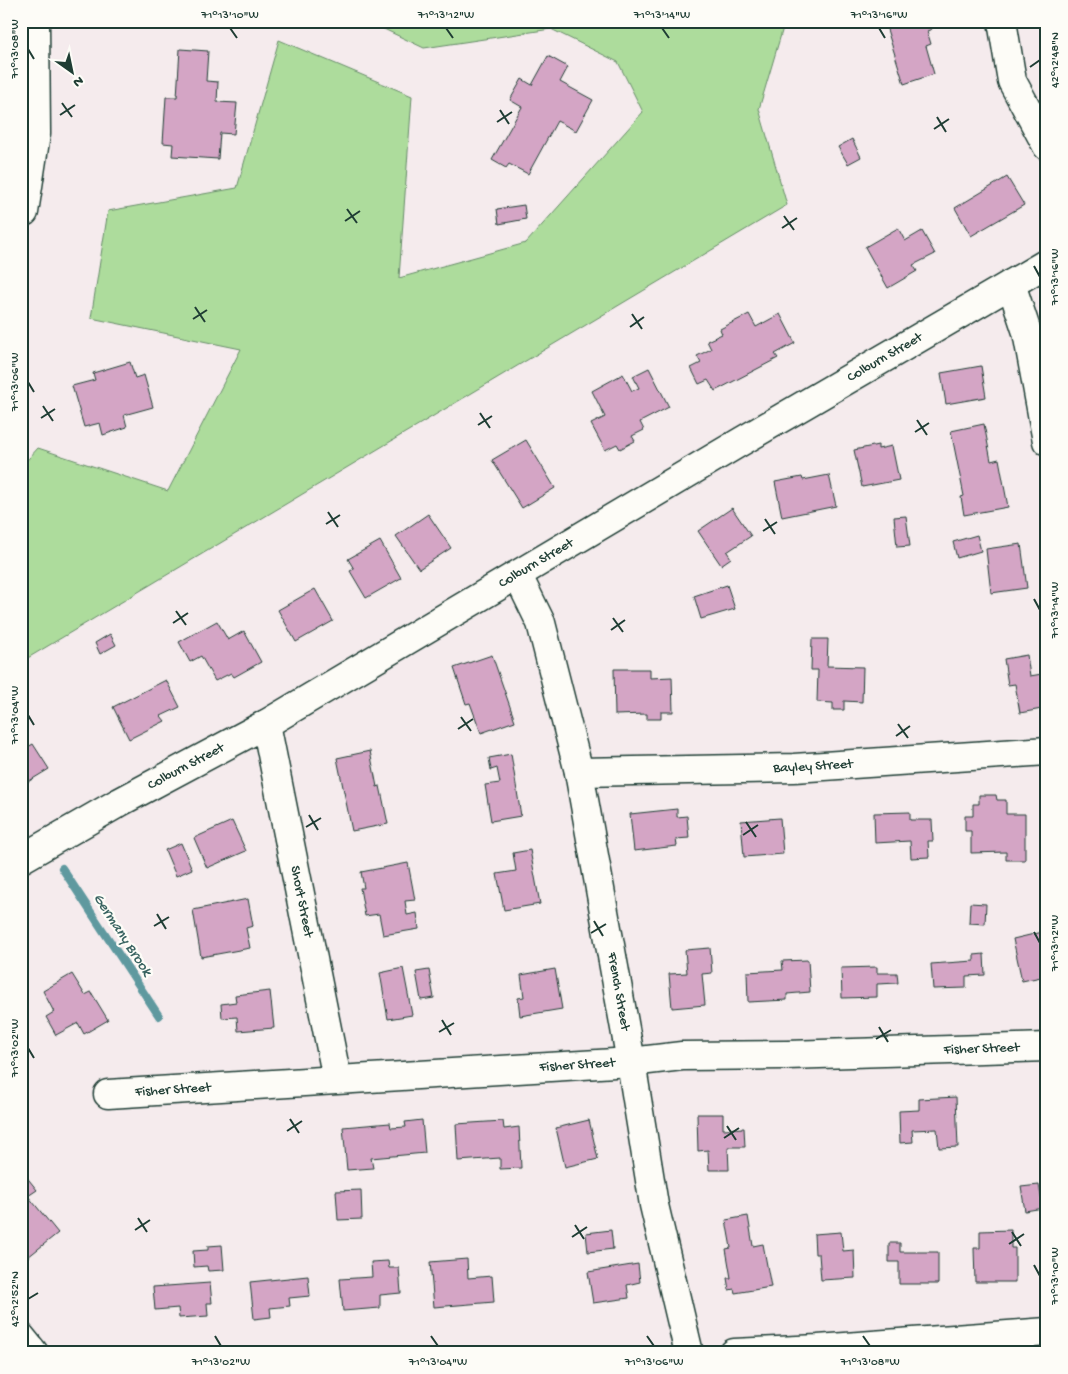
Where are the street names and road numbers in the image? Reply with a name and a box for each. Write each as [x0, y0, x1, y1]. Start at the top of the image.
street label: Colburn Street [844, 328, 927, 386]
street label: Colburn Street [496, 534, 578, 592]
street label: Colburn Street [145, 739, 228, 794]
street label: Bayley Street [772, 755, 855, 777]
street label: Short Street [286, 864, 317, 940]
street label: French Street [603, 950, 634, 1033]
street label: Fisher Street [942, 1039, 1021, 1059]
street label: Fisher Street [538, 1054, 617, 1076]
street label: Fisher Street [134, 1079, 213, 1101]

